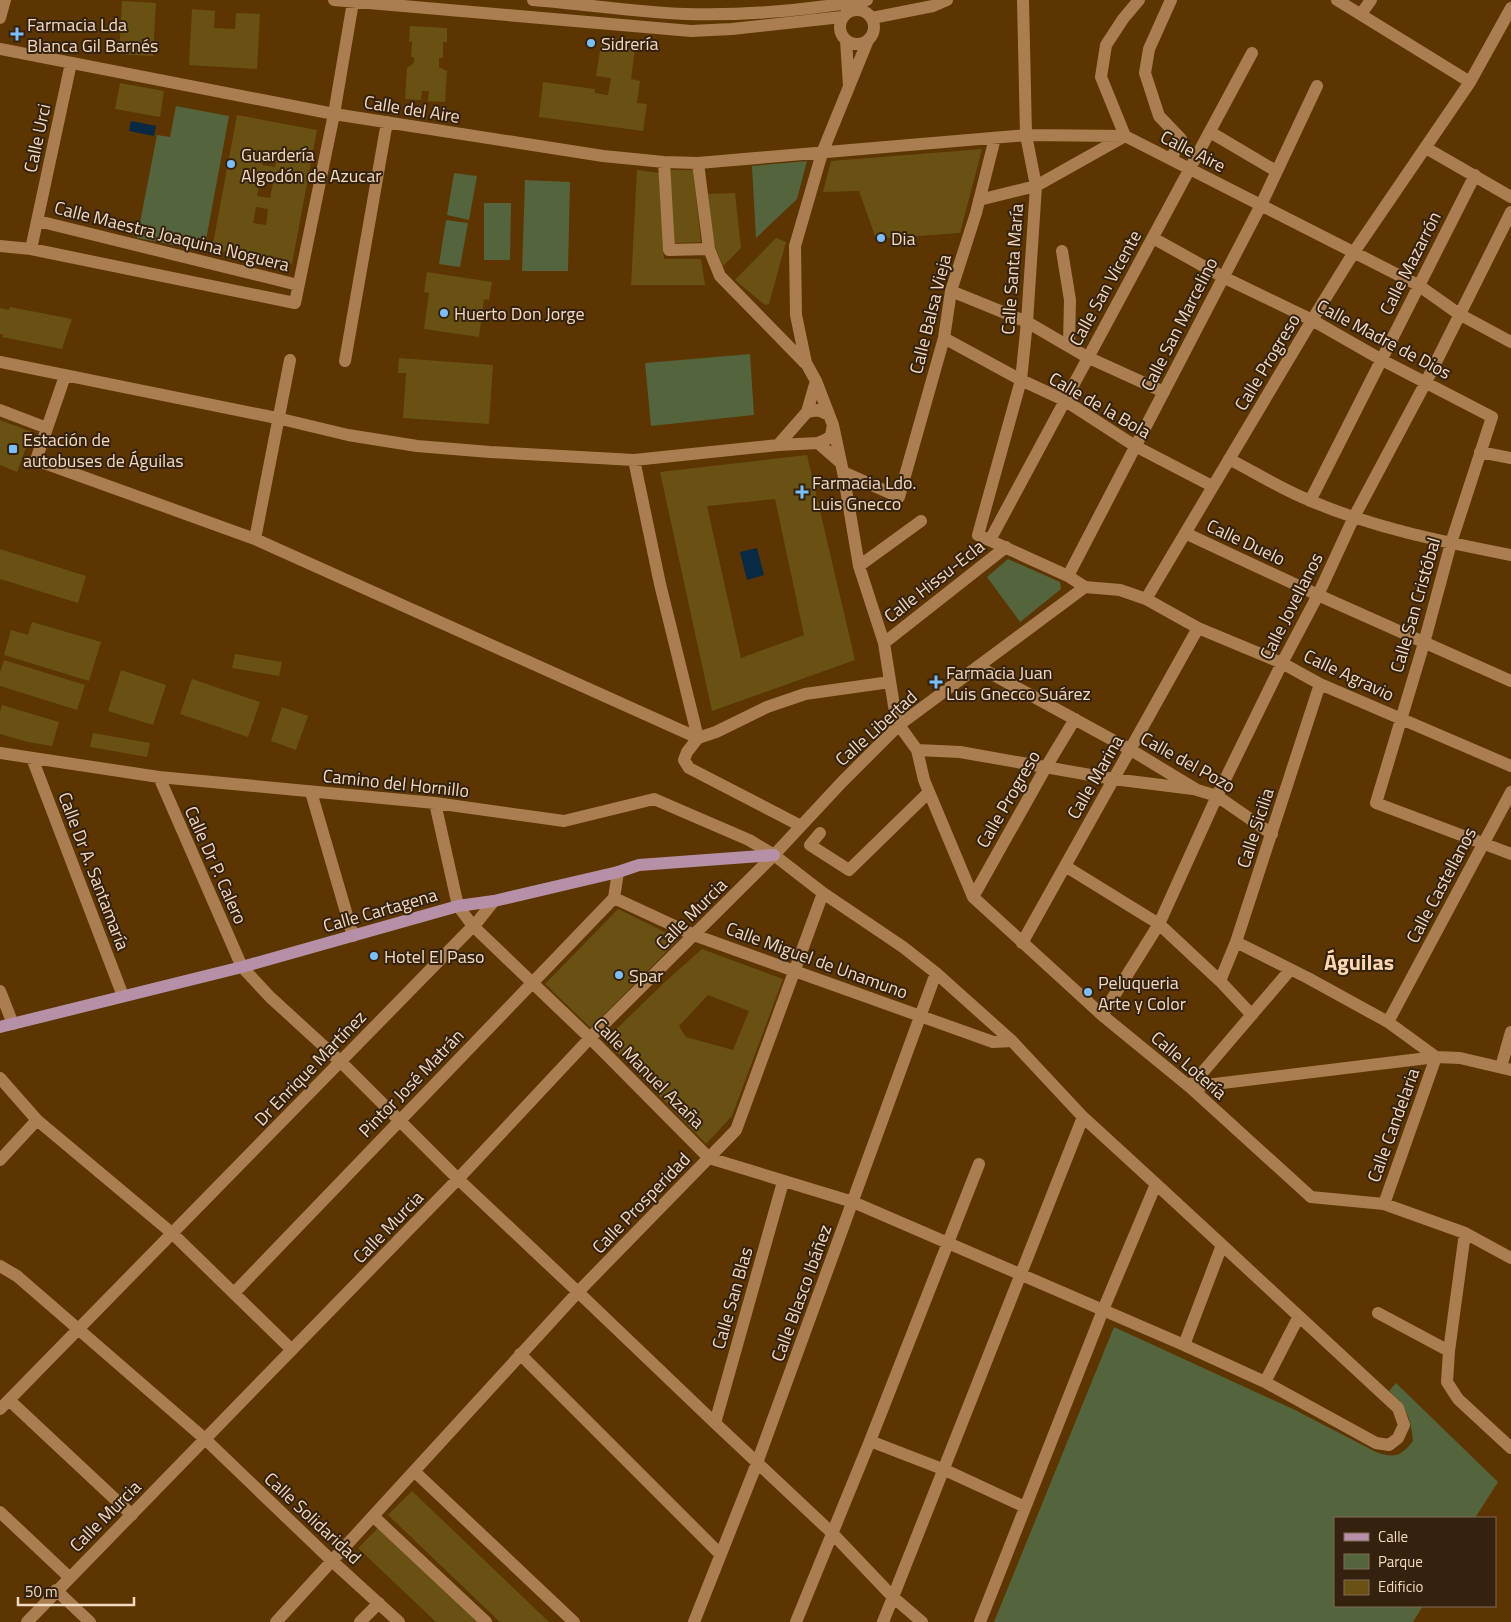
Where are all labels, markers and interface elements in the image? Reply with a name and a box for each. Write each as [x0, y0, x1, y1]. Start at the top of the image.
place label: Farmacia Lda Blanca Gil Barnés [27, 11, 158, 59]
marker: Farmacia Lda Blanca Gil Barnés [11, 28, 23, 40]
place label: Sidrería [601, 30, 659, 57]
marker: Sidrería [585, 37, 597, 49]
street label: Calle del Aire [362, 88, 462, 130]
street label: Calle Urci [17, 101, 57, 175]
street label: Calle Aire [1156, 123, 1230, 179]
place label: Guardería Algodón de Azucar [241, 141, 381, 189]
marker: Guardería Algodón de Azucar [225, 158, 237, 170]
street label: Calle Maestra Joaquina Noguera [52, 194, 292, 278]
street label: Calle Santa María [994, 203, 1030, 335]
street label: Calle Mazarrón [1372, 207, 1448, 319]
place label: Dia [891, 225, 916, 252]
street label: Calle San Vicente [1062, 225, 1148, 351]
marker: Dia [875, 232, 887, 244]
street label: Calle Balsa Vieja [902, 251, 958, 377]
street label: Calle San Marcelino [1134, 252, 1224, 396]
street label: Calle Madre de Dios [1312, 292, 1456, 386]
place label: Huerto Don Jorge [454, 300, 585, 327]
marker: Huerto Don Jorge [438, 307, 450, 319]
street label: Calle Progreso [1227, 308, 1307, 416]
street label: Calle de la Bola [1044, 365, 1156, 445]
place label: Estación de autobuses de Águilas [23, 426, 184, 474]
marker: Estación de autobuses de Águilas [7, 443, 19, 455]
place label: Farmacia Ldo. Luis Gnecco [812, 469, 916, 517]
marker: Farmacia Ldo. Luis Gnecco [796, 486, 808, 498]
street label: Calle Duelo [1202, 512, 1290, 572]
street label: Calle Hissu-Ecla [878, 533, 990, 629]
street label: Calle San Cristóbal [1383, 534, 1447, 676]
street label: Calle Jovellanos [1252, 548, 1330, 664]
street label: Calle Agravio [1299, 642, 1399, 708]
place label: Farmacia Juan Luis Gnecco Suárez [946, 659, 1091, 707]
marker: Farmacia Juan Luis Gnecco Suárez [930, 676, 942, 688]
street label: Calle Libertad [829, 684, 923, 772]
street label: Calle del Pozo [1136, 725, 1240, 799]
street label: Calle Marina [1060, 730, 1130, 824]
street label: Calle Progreso [969, 745, 1047, 853]
street label: Camino del Hornillo [322, 762, 470, 804]
street label: Calle Sicilia [1229, 784, 1281, 872]
street label: Calle Dr A. Santamaría [51, 788, 137, 954]
street label: Calle Dr P. Calero [178, 802, 254, 928]
street label: Calle Castellanos [1399, 822, 1483, 948]
street label: Calle Murcia [649, 872, 733, 956]
street label: Calle Cartagena [320, 881, 440, 939]
street label: Calle Miguel de Unamuno [722, 914, 912, 1006]
place label: Hotel El Paso [384, 943, 485, 970]
district label: Águilas [1324, 945, 1394, 979]
marker: Hotel El Paso [368, 950, 380, 962]
place label: Spar [629, 962, 664, 989]
marker: Spar [613, 969, 625, 981]
place label: Peluqueria Arte y Color [1098, 969, 1186, 1017]
marker: Peluqueria Arte y Color [1082, 986, 1094, 998]
street label: Dr Enrique Martínez [248, 1004, 372, 1132]
street label: Calle Manuel Azaña [587, 1011, 711, 1135]
street label: Pintor José Matrán [352, 1023, 470, 1143]
street label: Calle Lotería [1145, 1024, 1233, 1106]
street label: Calle Candelaria [1360, 1064, 1426, 1186]
street label: Calle Prosperidad [586, 1146, 696, 1260]
street label: Calle Murcia [346, 1185, 430, 1269]
street label: Calle Blasco Ibáñez [764, 1221, 838, 1365]
street label: Calle San Blas [705, 1244, 759, 1352]
street label: Calle Solidaridad [258, 1466, 368, 1570]
street label: Calle Murcia [63, 1474, 147, 1558]
legend [1334, 1517, 1496, 1607]
text: Calle [1378, 1525, 1408, 1548]
text: Parque [1378, 1550, 1423, 1573]
scale bar [18, 1574, 134, 1606]
text: Edificio [1378, 1575, 1423, 1598]
text: 50 m [25, 1580, 58, 1603]

